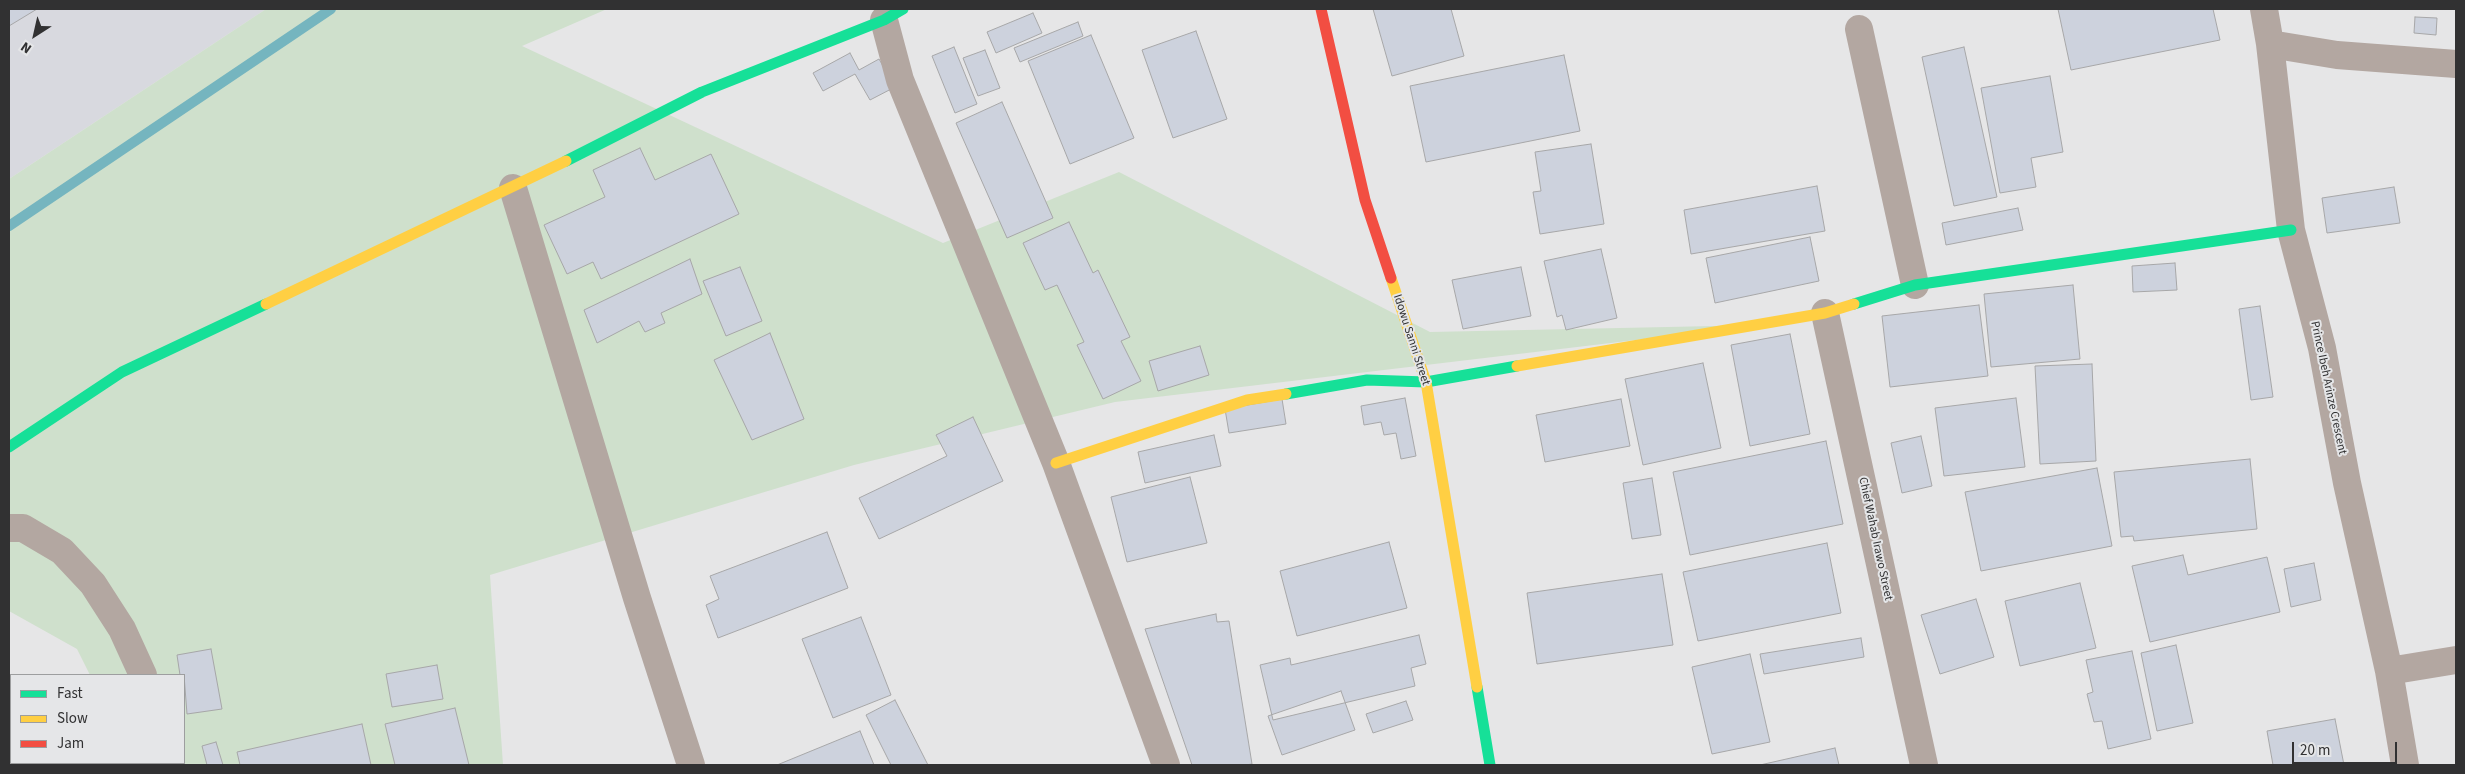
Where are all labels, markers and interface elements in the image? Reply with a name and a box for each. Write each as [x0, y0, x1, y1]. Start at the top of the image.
north arrow [10, 10, 60, 60]
text: N [17, 36, 36, 58]
street label: Idowu Sanni Street [1390, 293, 1432, 387]
street label: Prince Ibeh Arinze Crescent [2307, 320, 2349, 456]
street label: Chief Wahab Irawo Street [1855, 476, 1895, 602]
legend [10, 674, 185, 764]
text: Fast [57, 683, 83, 704]
text: Slow [57, 708, 88, 729]
scale bar [2295, 732, 2400, 764]
text: Jam [57, 733, 84, 754]
text: 20 m [2300, 740, 2330, 761]

